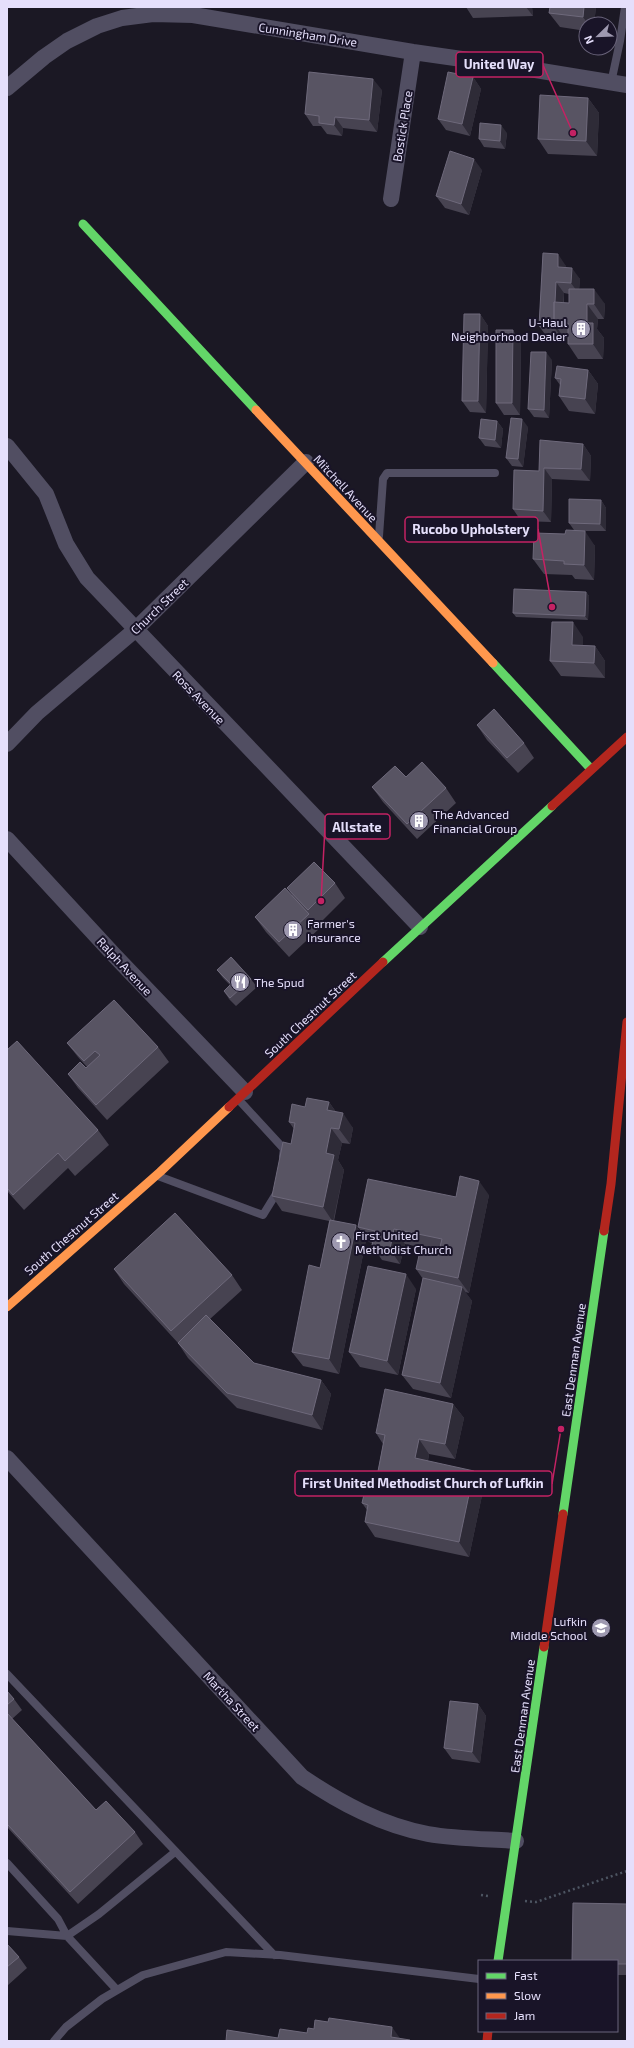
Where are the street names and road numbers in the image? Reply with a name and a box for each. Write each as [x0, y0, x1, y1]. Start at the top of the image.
street label: Cunningham Drive [258, 19, 358, 49]
street label: Bostick Place [389, 89, 415, 163]
street label: Mitchell Avenue [311, 451, 381, 525]
street label: Church Street [127, 575, 191, 637]
street label: Ross Avenue [170, 667, 228, 727]
street label: Ralph Avenue [95, 934, 155, 998]
street label: South Chestnut Street [261, 968, 359, 1060]
street label: South Chestnut Street [21, 1188, 121, 1278]
street label: East Denman Avenue [558, 1302, 588, 1418]
street label: East Denman Avenue [507, 1658, 537, 1774]
street label: Martha Street [201, 1668, 263, 1734]

